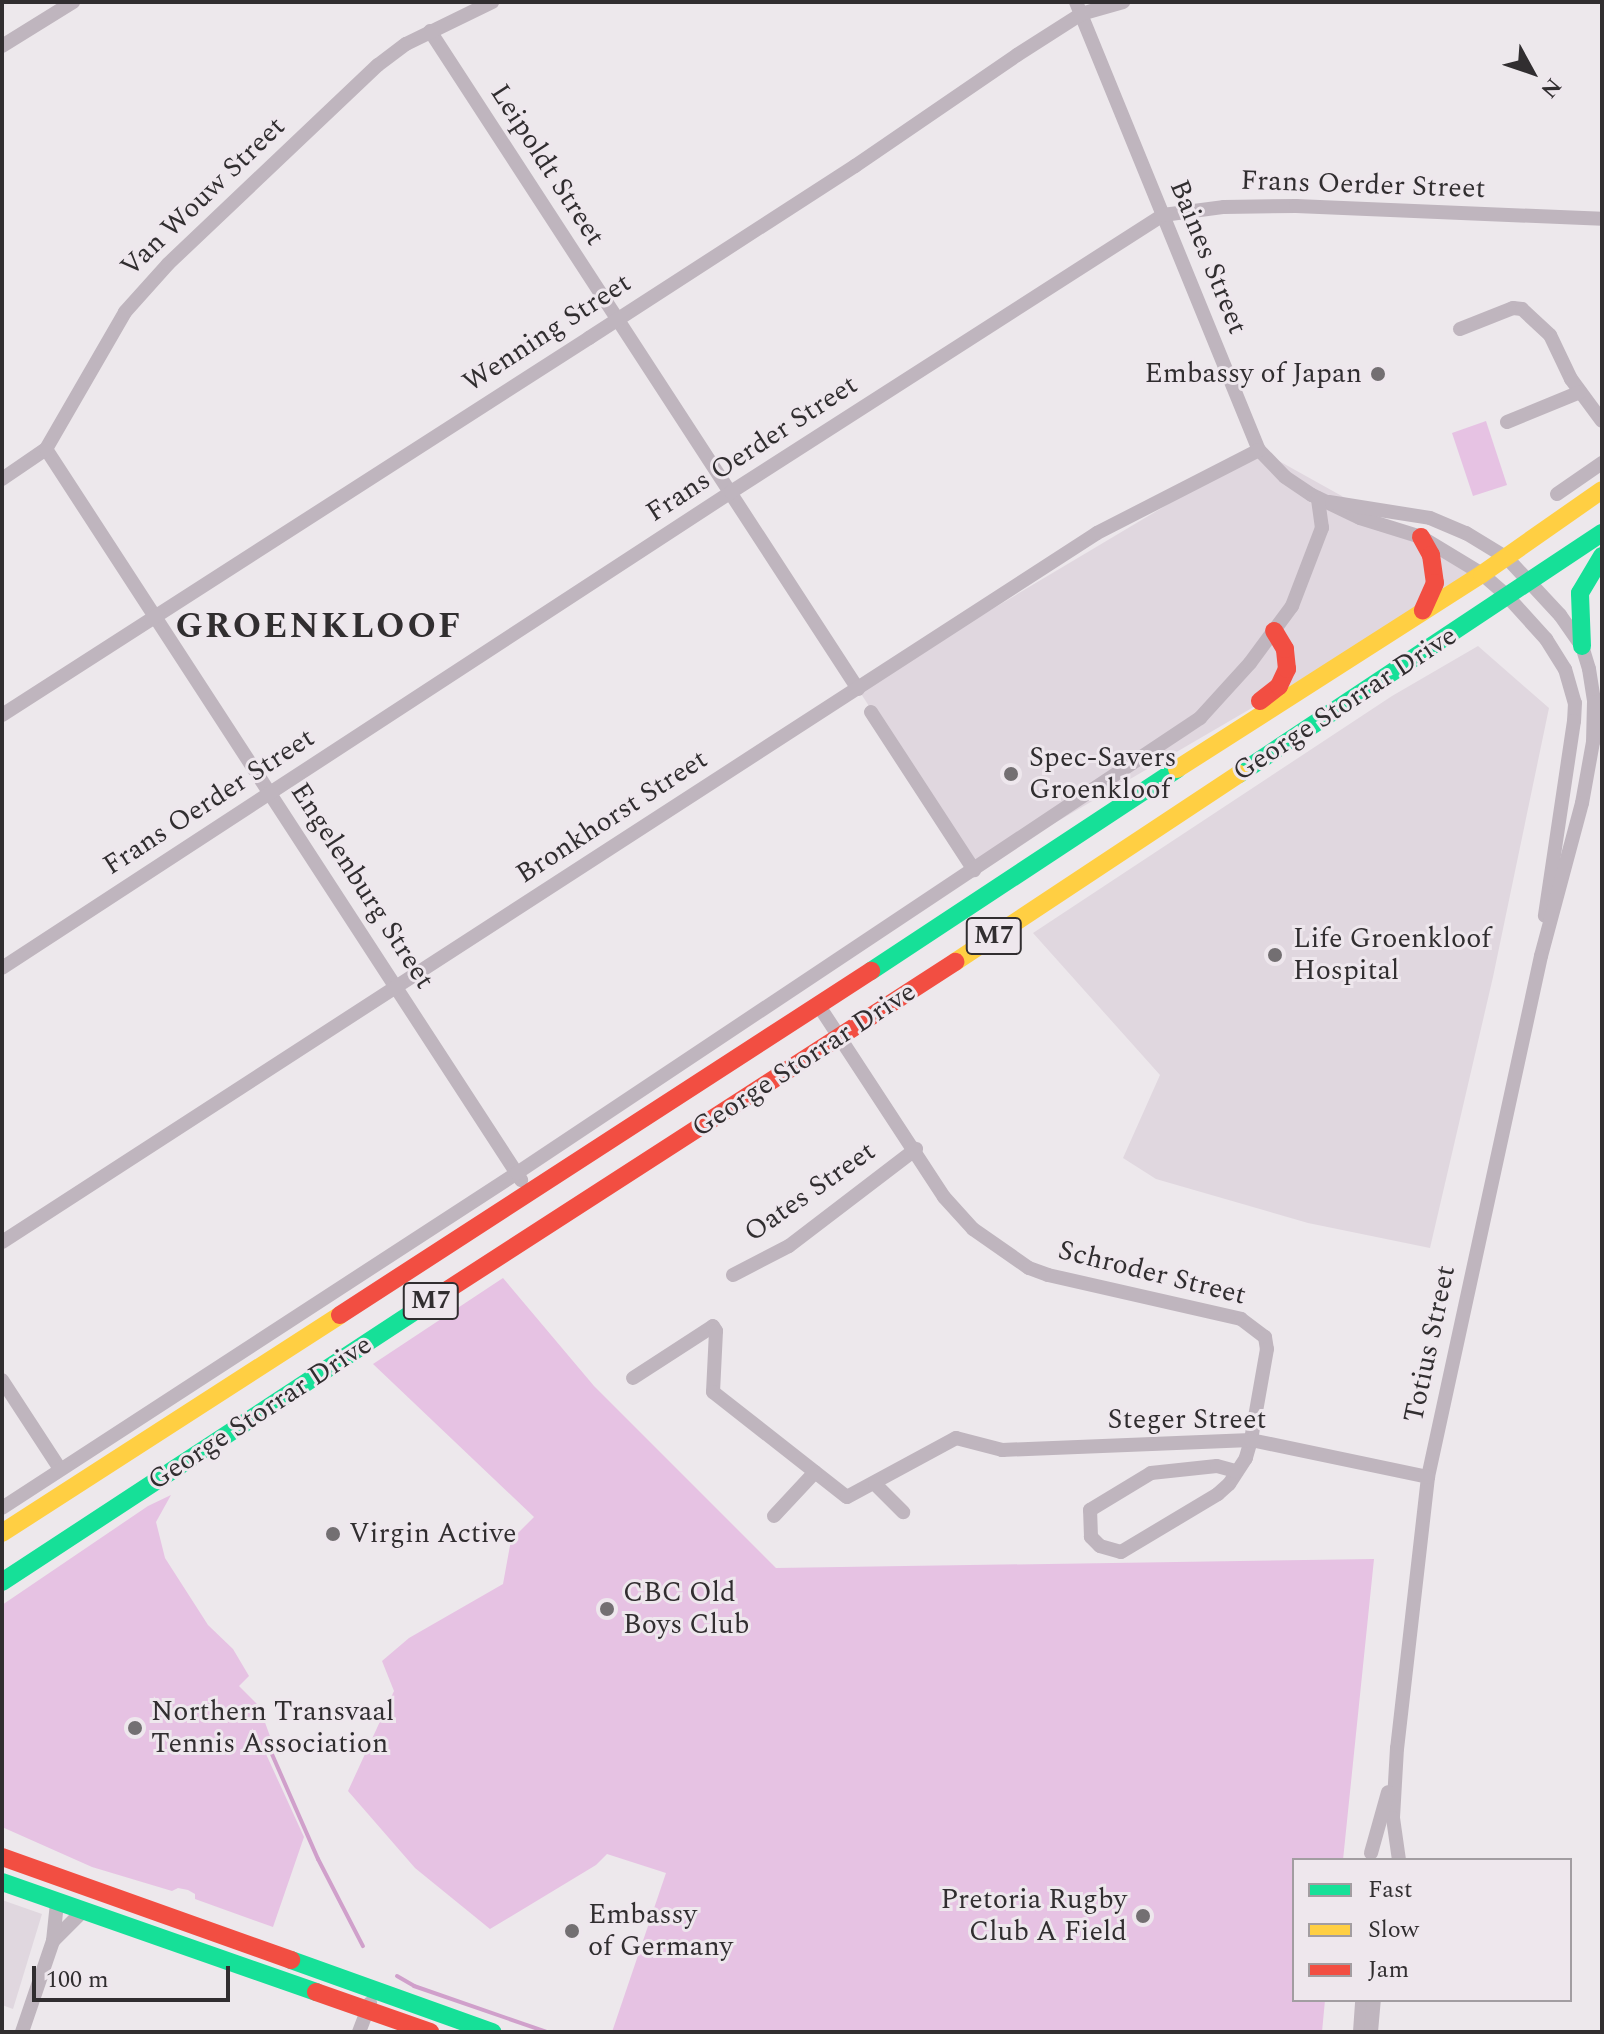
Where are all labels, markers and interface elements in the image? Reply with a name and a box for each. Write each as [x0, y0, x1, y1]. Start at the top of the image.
north arrow [1492, 32, 1572, 112]
text: N [1532, 70, 1569, 105]
street label: Leipoldt Street [482, 78, 612, 252]
street label: Van Wouw Street [114, 110, 292, 284]
street label: Frans Oerder Street [1240, 164, 1486, 206]
street label: Baines Street [1162, 175, 1254, 339]
street label: Wenning Street [457, 266, 637, 400]
place label: Embassy of Japan [1145, 357, 1362, 391]
marker: Embassy of Japan [1369, 365, 1387, 383]
street label: Frans Oerder Street [640, 368, 864, 530]
district label: GROENKLOOF [175, 605, 463, 649]
street label: George Storrar Drive [1227, 619, 1463, 789]
street label: Frans Oerder Street [97, 721, 321, 883]
place label: Spec-Savers Groenkloof [1029, 741, 1177, 807]
street label: Bronkhorst Street [510, 743, 714, 891]
marker: Spec-Savers Groenkloof [1000, 763, 1022, 785]
street label: Engelenburg Street [283, 777, 441, 995]
road number: M7 [964, 914, 1024, 958]
place label: Life Groenkloof Hospital [1293, 922, 1491, 988]
marker: Life Groenkloof Hospital [1264, 944, 1286, 966]
street label: George Storrar Drive [686, 975, 922, 1145]
street label: Oates Street [738, 1135, 882, 1249]
street label: Schroder Street [1055, 1233, 1249, 1313]
street label: Totius Street [1397, 1262, 1463, 1426]
road number: M7 [401, 1279, 461, 1323]
street label: George Storrar Drive [142, 1328, 378, 1498]
street label: Steger Street [1108, 1403, 1266, 1437]
place label: Virgin Active [349, 1517, 516, 1551]
marker: Virgin Active [324, 1525, 342, 1543]
place label: CBC Old Boys Club [623, 1576, 749, 1642]
marker: CBC Old Boys Club [598, 1600, 616, 1618]
place label: Northern Transvaal Tennis Association [151, 1695, 394, 1761]
marker: Northern Transvaal Tennis Association [126, 1719, 144, 1737]
legend [1292, 1858, 1572, 2002]
text: Fast [1368, 1872, 1413, 1908]
place label: Pretoria Rugby Club A Field [941, 1883, 1127, 1949]
place label: Embassy of Germany [588, 1898, 733, 1964]
marker: Pretoria Rugby Club A Field [1134, 1907, 1152, 1925]
text: Slow [1368, 1912, 1419, 1948]
marker: Embassy of Germany [563, 1922, 581, 1940]
scale bar [36, 1950, 234, 2000]
text: Jam [1368, 1952, 1409, 1988]
text: 100 m [46, 1962, 109, 1998]

